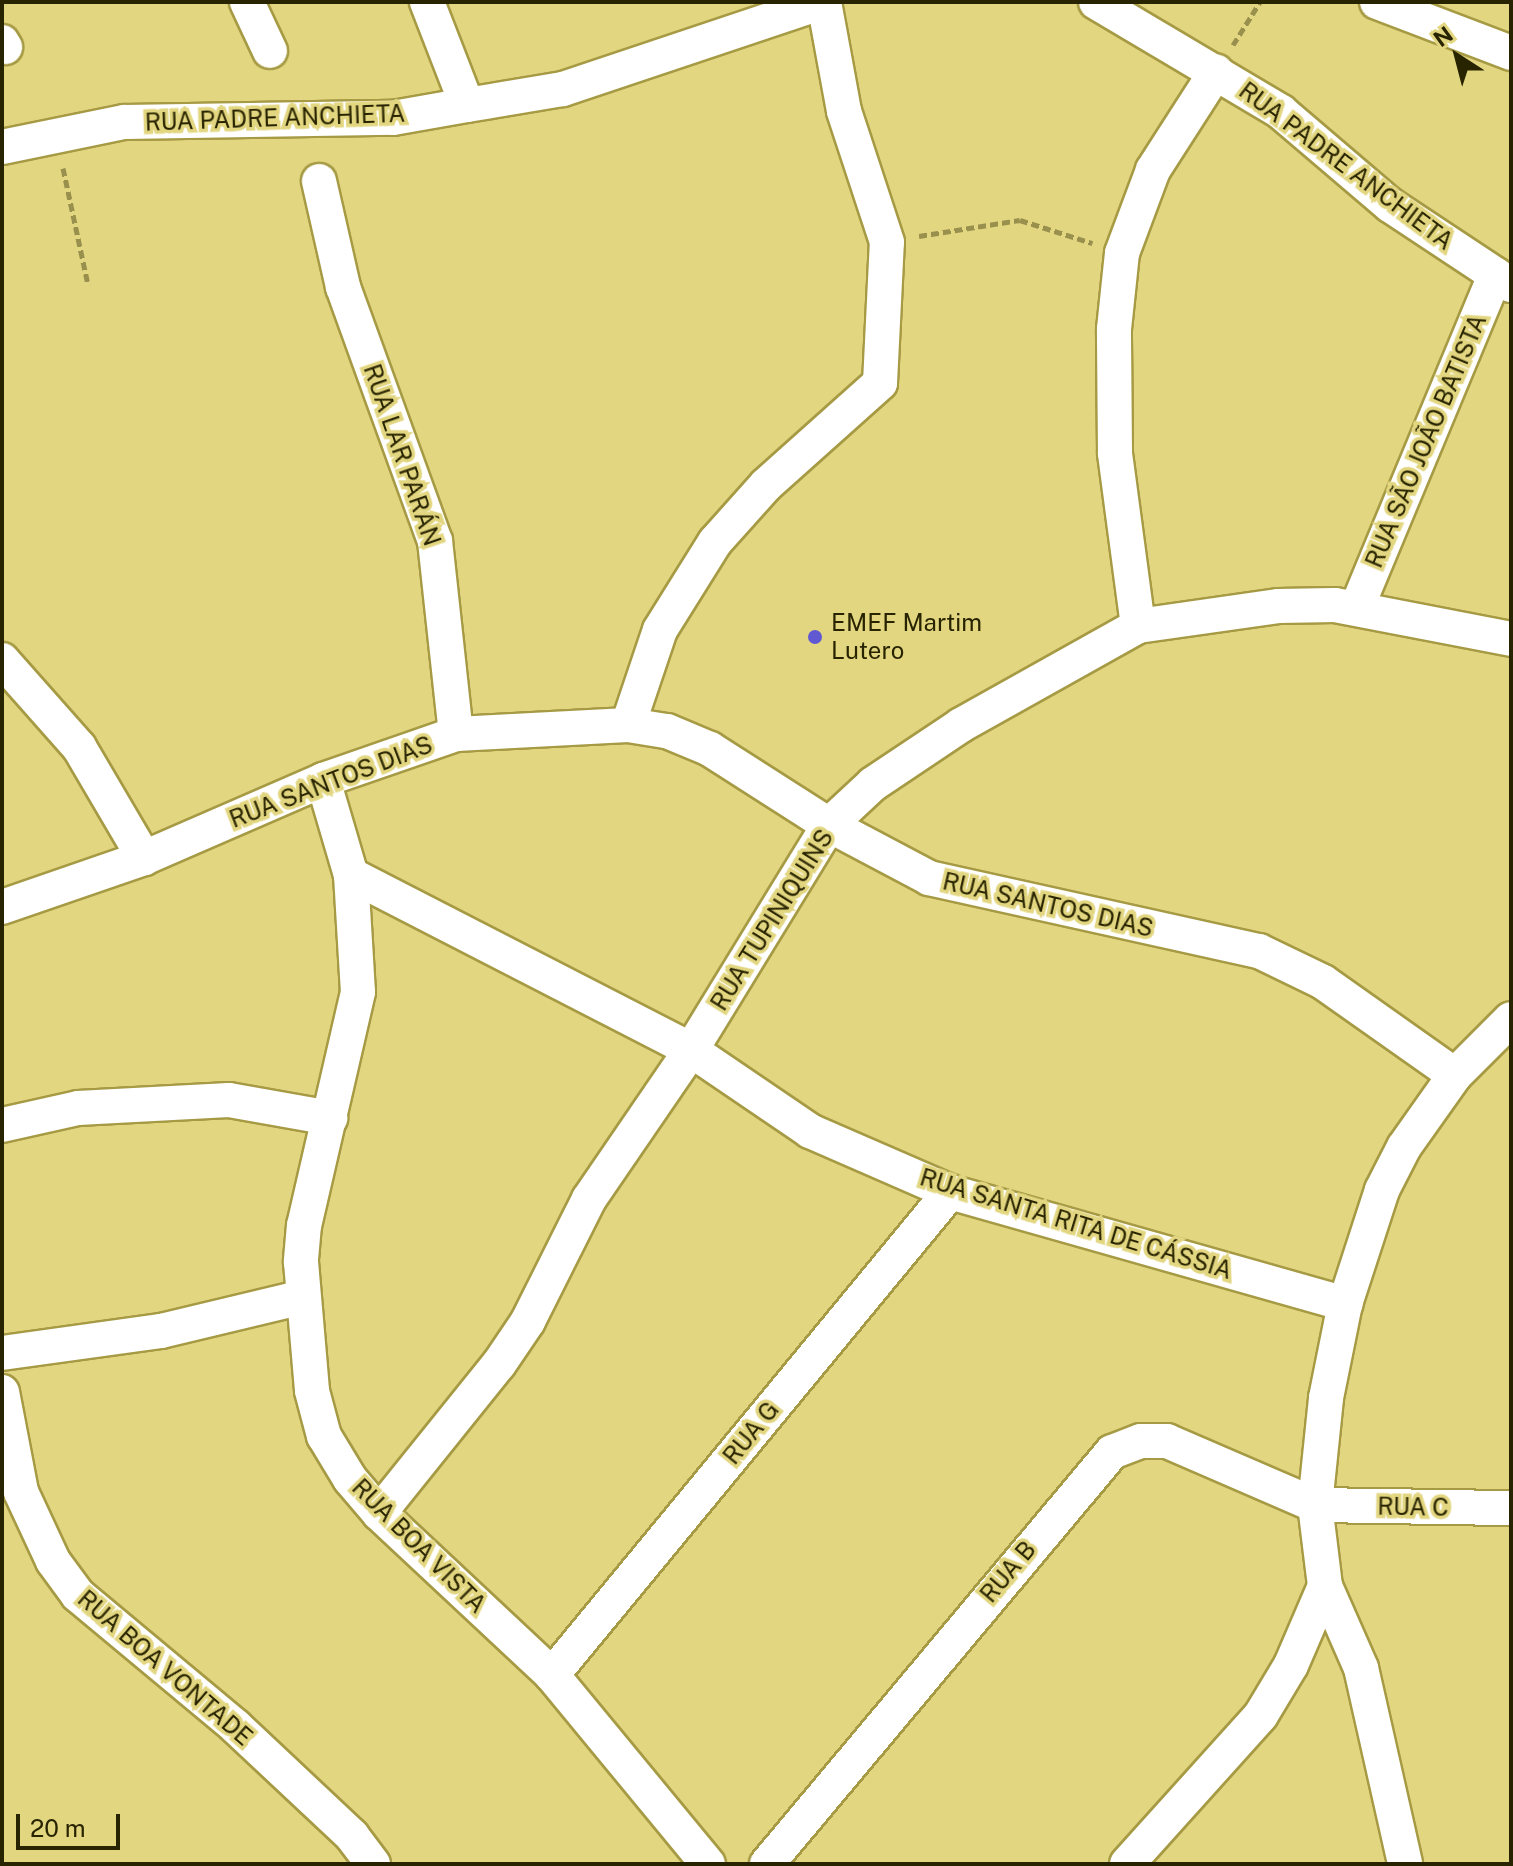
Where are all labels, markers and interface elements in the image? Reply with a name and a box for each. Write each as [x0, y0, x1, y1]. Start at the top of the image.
north arrow [1417, 16, 1497, 96]
text: N [1428, 21, 1457, 52]
street label: RUA PADRE ANCHIETA [1233, 76, 1459, 256]
street label: RUA PADRE ANCHIETA [144, 99, 406, 137]
street label: RUA SÃO JOÃO BATISTA [1360, 310, 1492, 572]
street label: RUA LAR PARÁN [357, 360, 447, 550]
place label: EMEF Martim Lutero [831, 609, 982, 665]
marker: EMEF Martim Lutero [806, 628, 824, 646]
street label: RUA SANTOS DIAS [225, 730, 437, 834]
street label: RUA TUPINIQUINS [705, 824, 839, 1016]
street label: RUA SANTOS DIAS [940, 867, 1156, 943]
street label: RUA SANTA RITA DE CÁSSIA [916, 1163, 1236, 1285]
street label: RUA G [717, 1396, 785, 1470]
street label: RUA BOA VISTA [346, 1473, 492, 1619]
street label: RUA C [1377, 1492, 1449, 1522]
street label: RUA B [974, 1536, 1042, 1608]
street label: RUA BOA VONTADE [72, 1584, 258, 1752]
scale bar [20, 1798, 124, 1848]
text: 20 m [30, 1814, 86, 1842]

